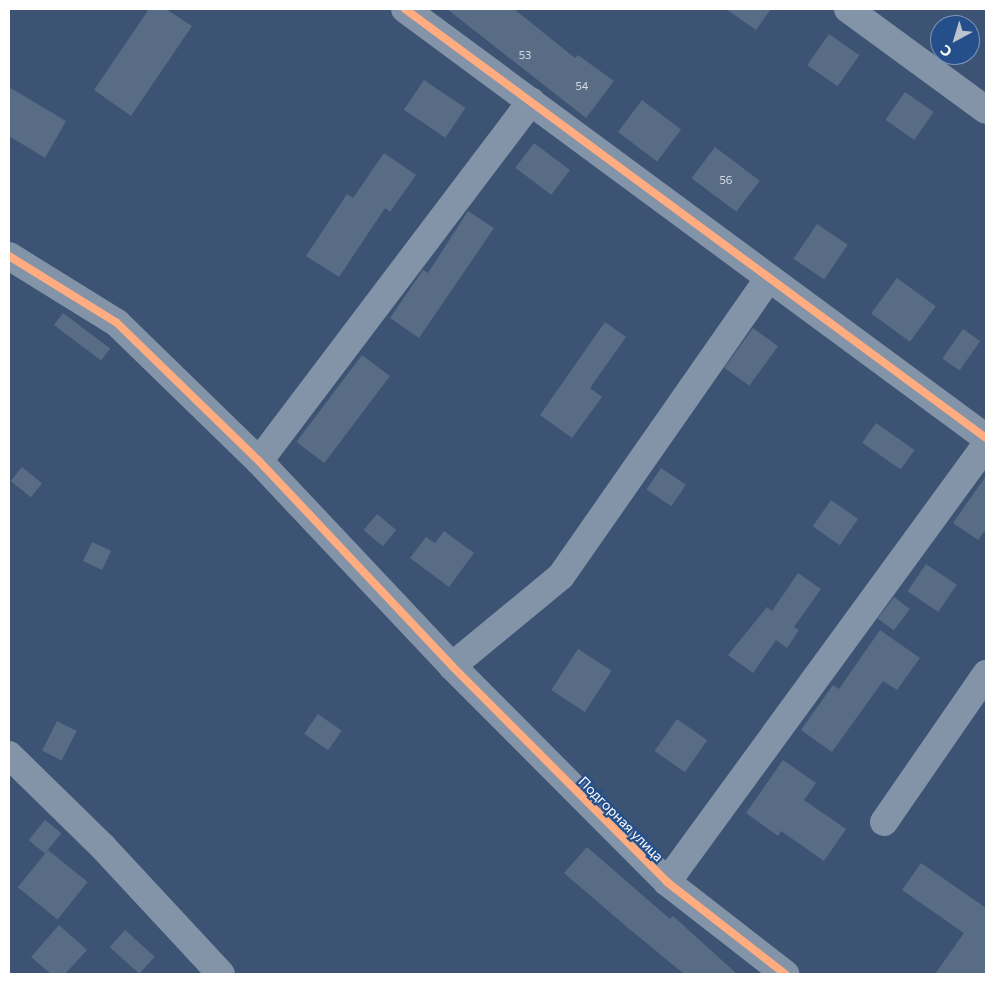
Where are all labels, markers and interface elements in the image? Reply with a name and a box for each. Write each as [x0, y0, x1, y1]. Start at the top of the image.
north arrow [930, 15, 980, 65]
text: С [937, 42, 955, 61]
house number: 53 [519, 48, 531, 62]
house number: 54 [576, 79, 588, 93]
house number: 56 [720, 173, 732, 187]
street label: Подгорная улица [575, 773, 667, 865]

